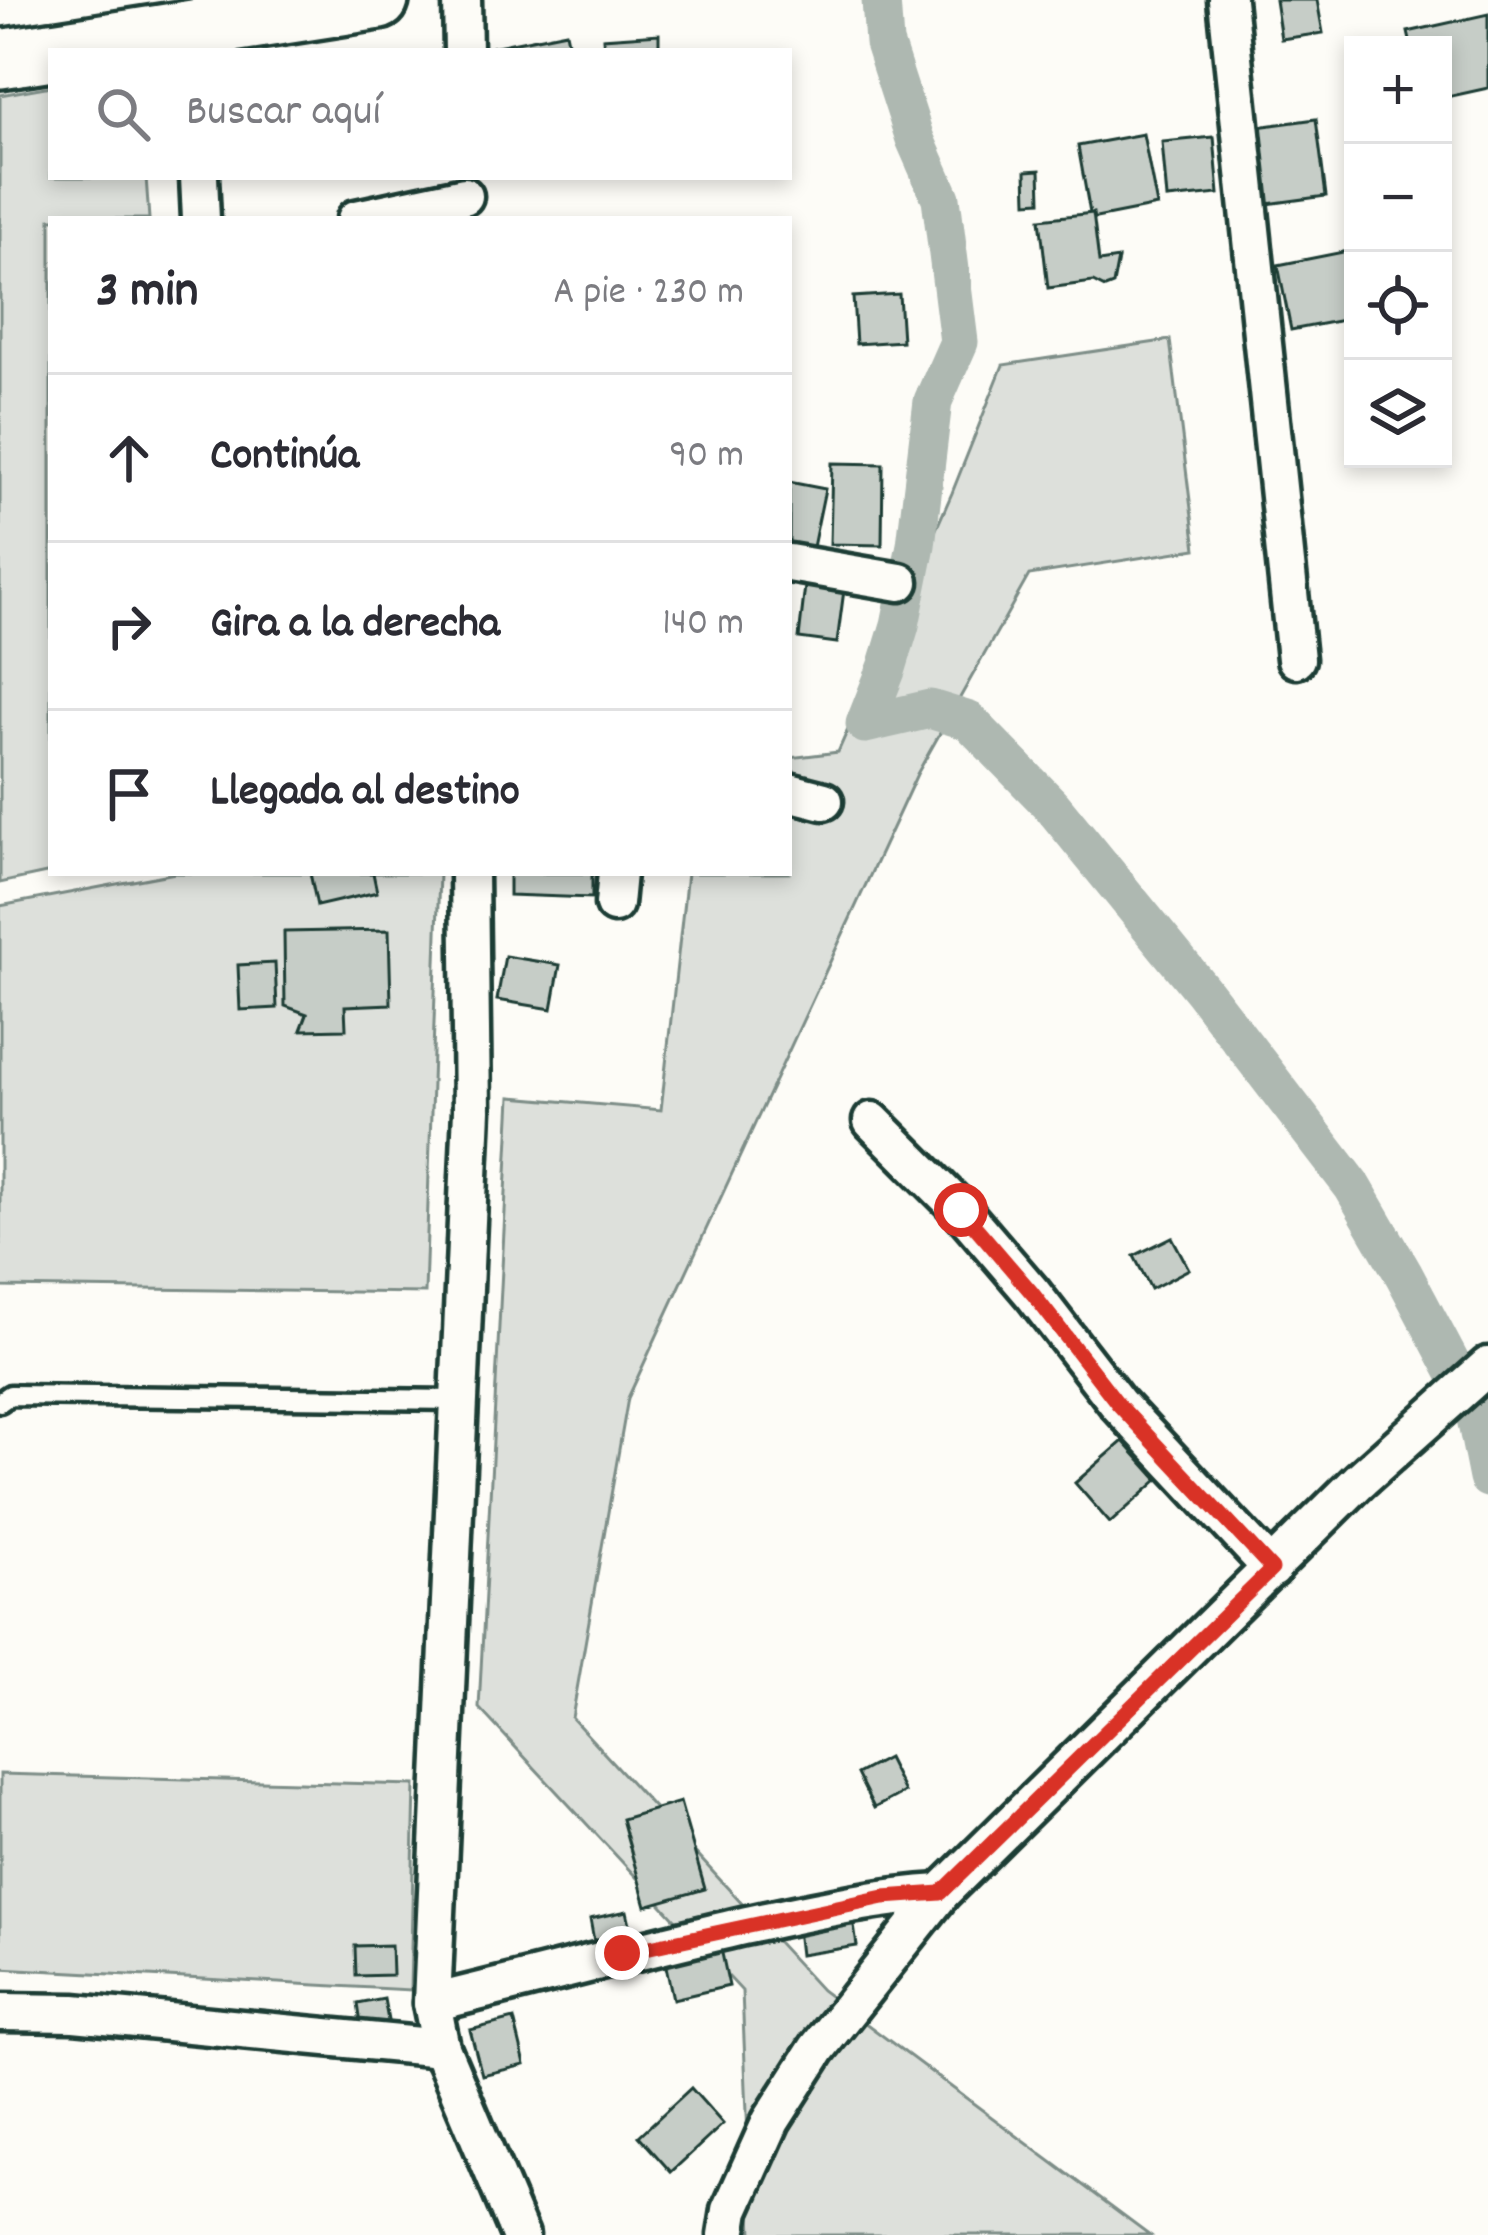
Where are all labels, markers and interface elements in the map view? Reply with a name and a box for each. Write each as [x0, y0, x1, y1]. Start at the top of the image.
map controls [1344, 36, 1452, 468]
button: + [1344, 36, 1452, 144]
search box [48, 48, 792, 180]
icon: search [90, 81, 156, 147]
text: Buscar aquí [186, 82, 381, 146]
button: − [1344, 144, 1452, 252]
button: locate [1344, 252, 1452, 360]
text: 3 min [96, 258, 198, 330]
text: A pie · 230 m [553, 267, 744, 322]
button: layers [1344, 360, 1452, 468]
icon: ahead [96, 425, 162, 491]
text: Continúa [210, 426, 359, 490]
text: 90 m [669, 430, 744, 485]
icon: right [96, 593, 162, 659]
text: Gira a la derecha [210, 594, 500, 658]
text: 140 m [662, 598, 744, 653]
icon: arrive [96, 761, 162, 827]
text: Llegada al destino [210, 762, 520, 826]
route start [934, 1183, 988, 1237]
route end [595, 1926, 649, 1980]

